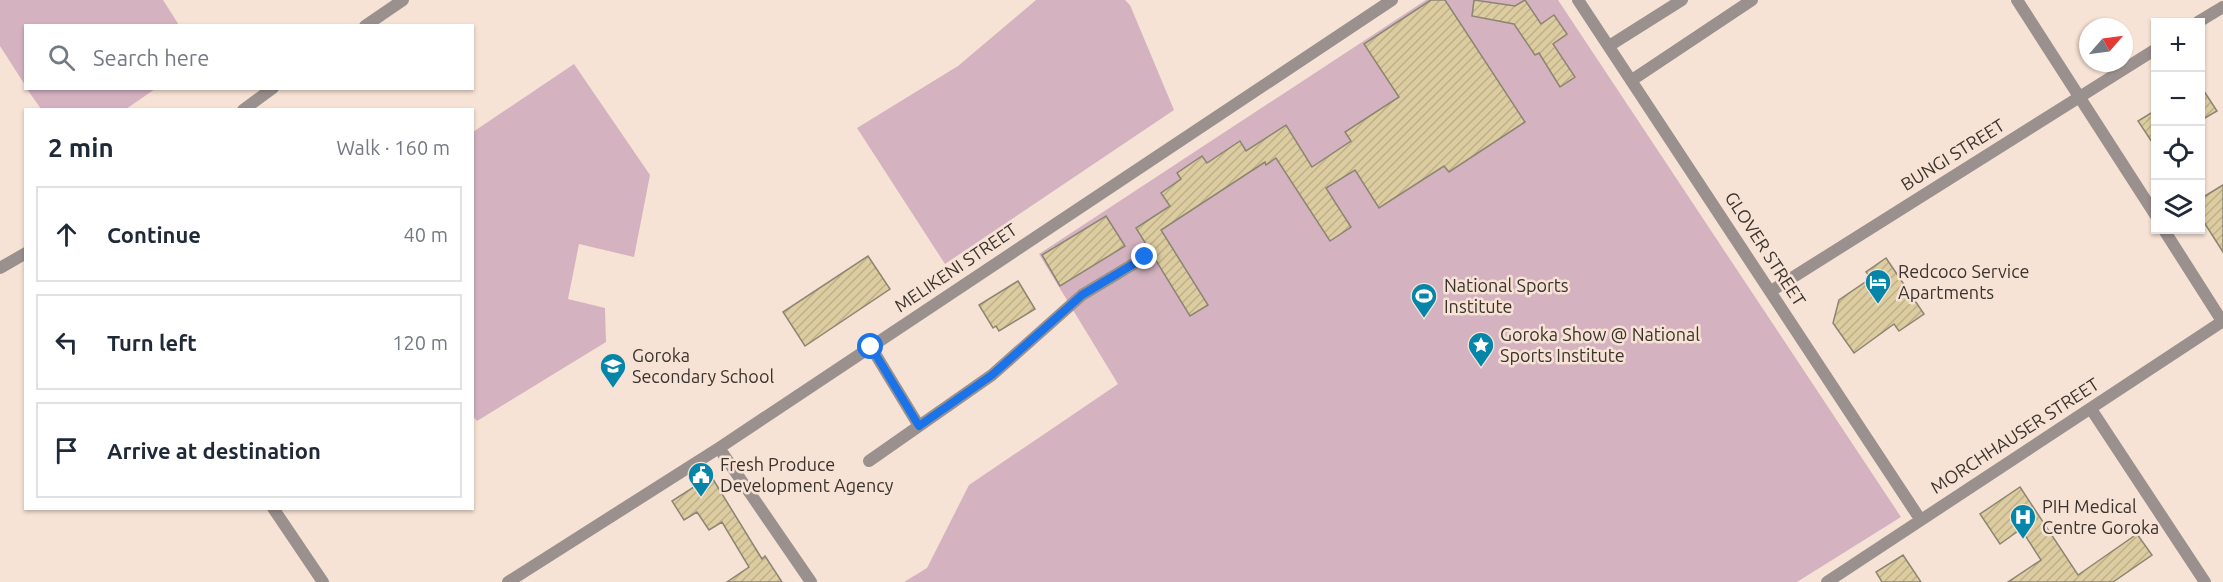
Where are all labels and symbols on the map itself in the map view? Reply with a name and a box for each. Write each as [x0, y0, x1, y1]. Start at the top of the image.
north arrow [2079, 18, 2133, 72]
street label: BUNGI STREET [1897, 114, 2008, 194]
street label: GLOVER STREET [1722, 188, 1810, 309]
street label: MELIKENI STREET [891, 219, 1020, 315]
route end [1131, 243, 1157, 269]
place label: Redcoco Service Apartments [1898, 261, 2029, 302]
hotel icon: Redcoco Service Apartments [1863, 267, 1893, 305]
place label: National Sports Institute [1444, 275, 1569, 316]
sports icon: National Sports Institute [1409, 281, 1439, 319]
place label: Goroka Show @ National Sports Institute [1500, 324, 1700, 365]
place icon: Goroka Show @ National Sports Institute [1466, 330, 1496, 368]
route start [857, 333, 883, 359]
place label: Goroka Secondary School [632, 345, 774, 386]
school or university icon: Goroka Secondary School [598, 351, 628, 389]
street label: MORCHHAUSER STREET [1927, 373, 2102, 497]
place label: Fresh Produce Development Agency [720, 454, 894, 495]
public building icon: Fresh Produce Development Agency [686, 460, 716, 498]
place label: PIH Medical Centre Goroka [2042, 496, 2159, 537]
hospital icon: PIH Medical Centre Goroka [2008, 502, 2038, 540]

